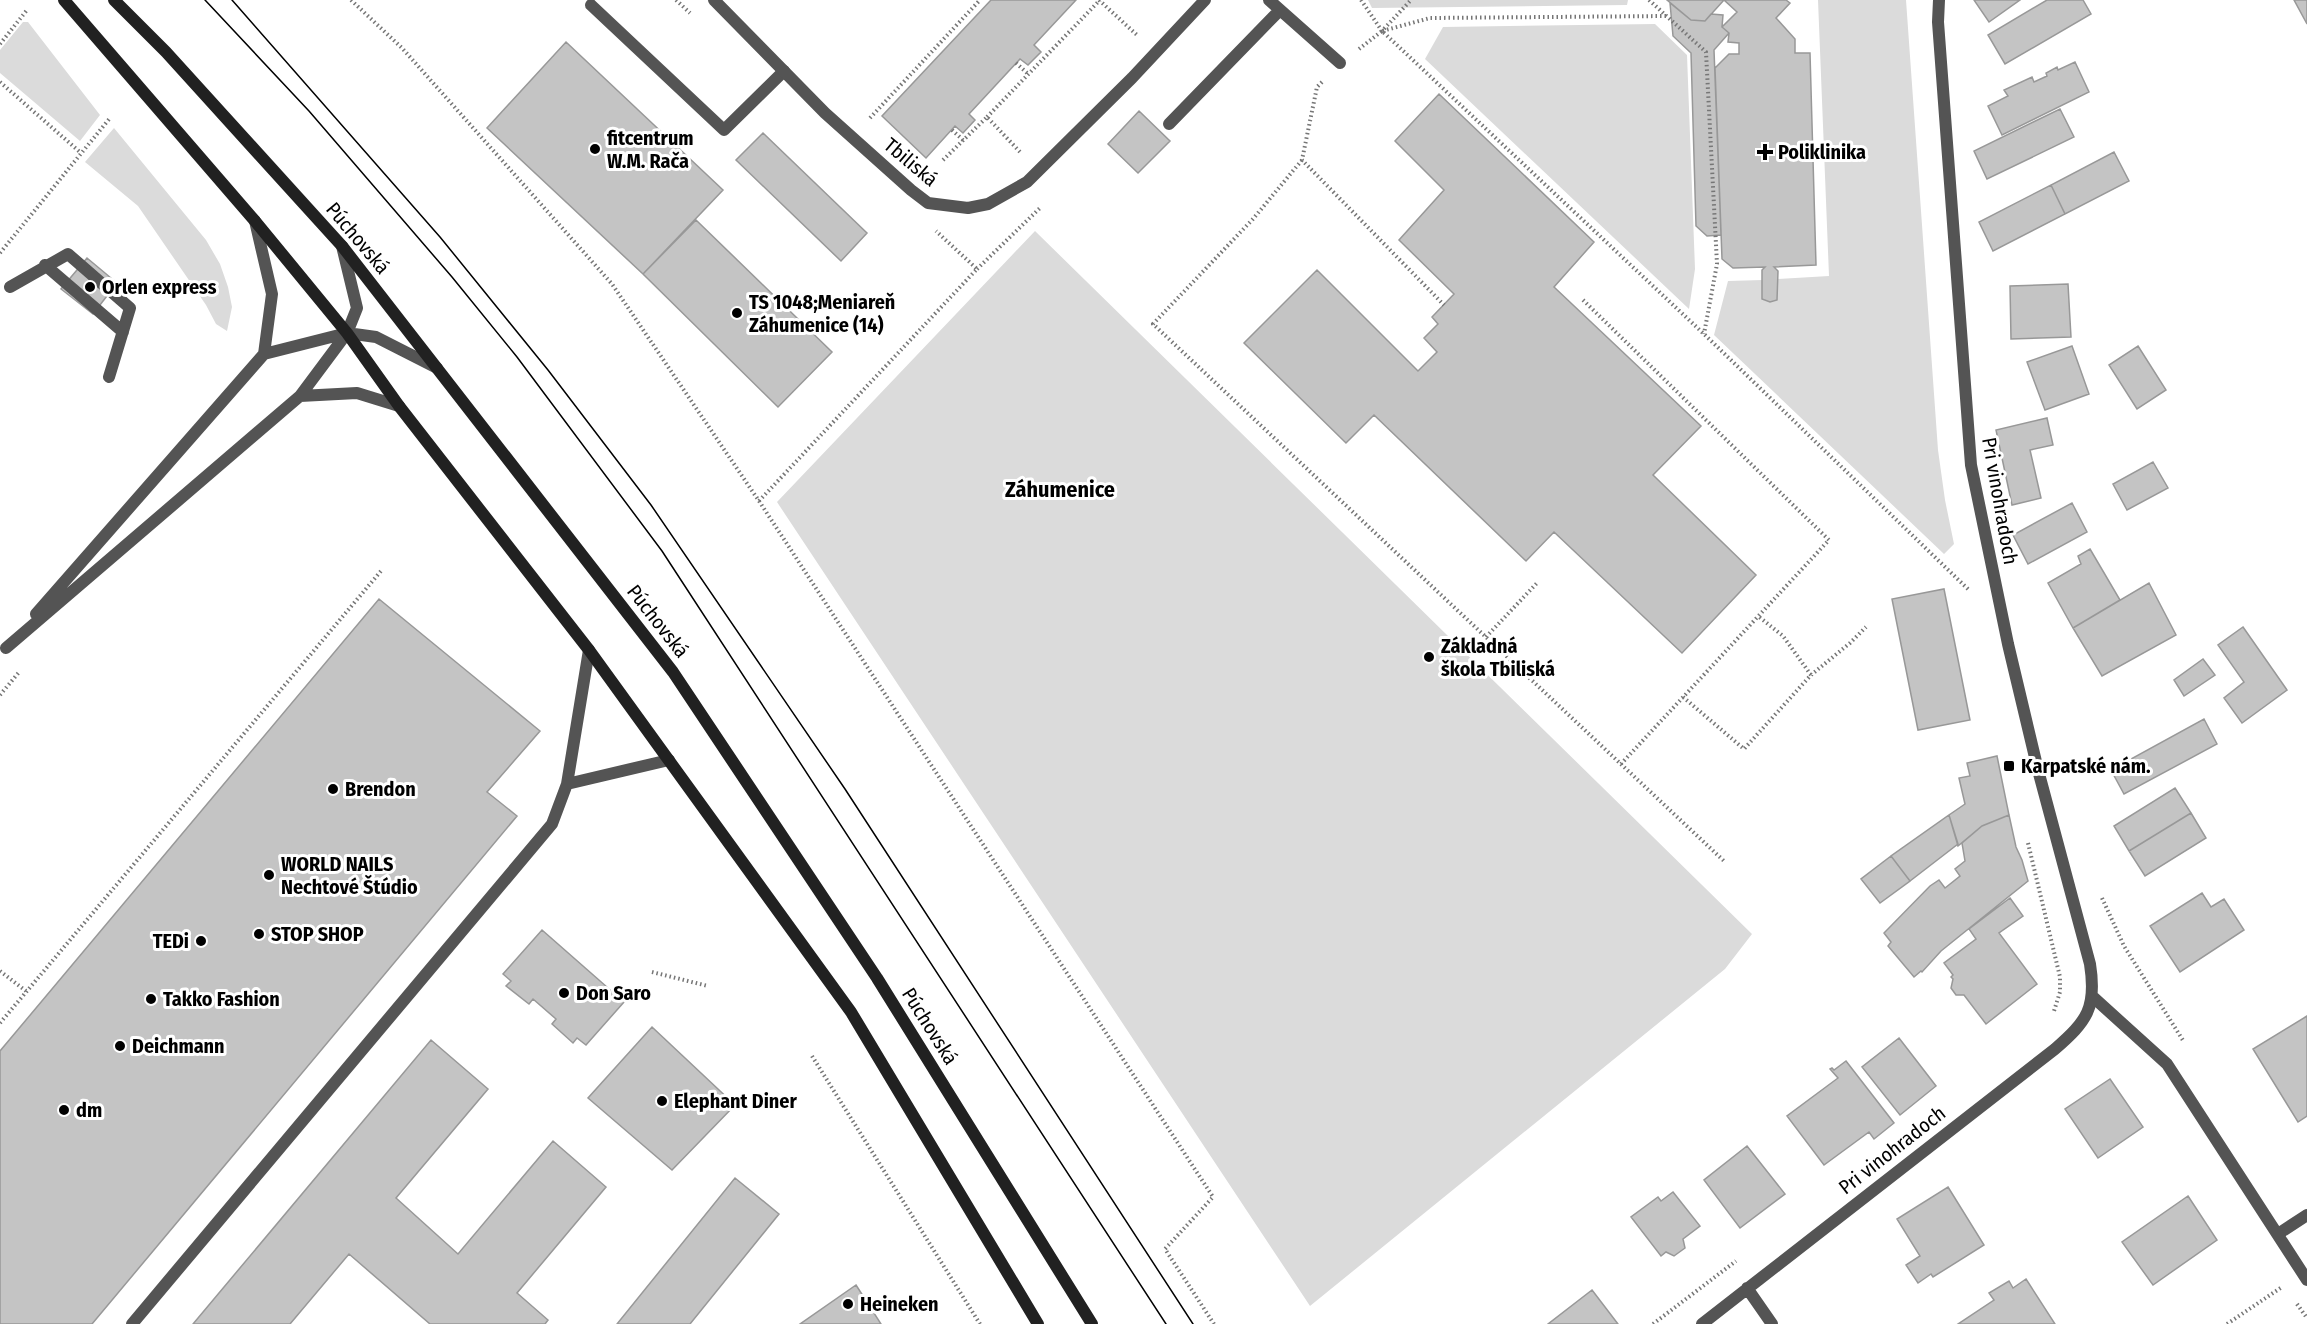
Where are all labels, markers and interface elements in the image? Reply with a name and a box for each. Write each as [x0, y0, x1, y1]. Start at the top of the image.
place label: fitcentrum W.M. Rača [607, 126, 694, 173]
street label: Tbiliská [879, 133, 943, 191]
place label: Poliklinika [1778, 140, 1866, 164]
marker: fitcentrum W.M. Rača [588, 142, 602, 156]
marker: Poliklinika [1756, 143, 1774, 161]
street label: Púchovská [321, 197, 395, 279]
place label: Orlen express [102, 275, 217, 299]
marker: Orlen express [83, 280, 97, 294]
place label: TS 1048;Meniareň Záhumenice (14) [749, 290, 895, 337]
marker: TS 1048;Meniareň Záhumenice (14) [730, 306, 744, 320]
street label: Pri vinohradoch [1977, 435, 2023, 567]
district label: Záhumenice [1005, 476, 1115, 503]
street label: Púchovská [622, 580, 694, 662]
place label: Základná škola Tbiliská [1441, 634, 1555, 681]
marker: Základná škola Tbiliská [1422, 650, 1436, 664]
place label: Karpatské nám. [2021, 754, 2151, 778]
marker: Karpatské nám. [2002, 759, 2016, 773]
place label: Brendon [345, 777, 416, 801]
marker: Brendon [326, 782, 340, 796]
place label: WORLD NAILS Nechtové Štúdio [281, 852, 418, 899]
marker: WORLD NAILS Nechtové Štúdio [262, 868, 276, 882]
place label: STOP SHOP [271, 922, 364, 946]
marker: STOP SHOP [252, 927, 266, 941]
place label: TEDi [153, 929, 189, 953]
marker: TEDi [194, 934, 208, 948]
place label: Don Saro [576, 981, 651, 1005]
street label: Púchovská [897, 983, 963, 1069]
marker: Don Saro [557, 986, 571, 1000]
place label: Takko Fashion [163, 987, 280, 1011]
marker: Takko Fashion [144, 992, 158, 1006]
place label: Deichmann [132, 1034, 225, 1058]
marker: Deichmann [113, 1039, 127, 1053]
place label: Elephant Diner [674, 1089, 797, 1113]
marker: Elephant Diner [655, 1094, 669, 1108]
place label: dm [76, 1098, 102, 1122]
street label: Pri vinohradoch [1834, 1101, 1950, 1199]
marker: dm [57, 1103, 71, 1117]
place label: Heineken [860, 1292, 939, 1316]
marker: Heineken [841, 1297, 855, 1311]

